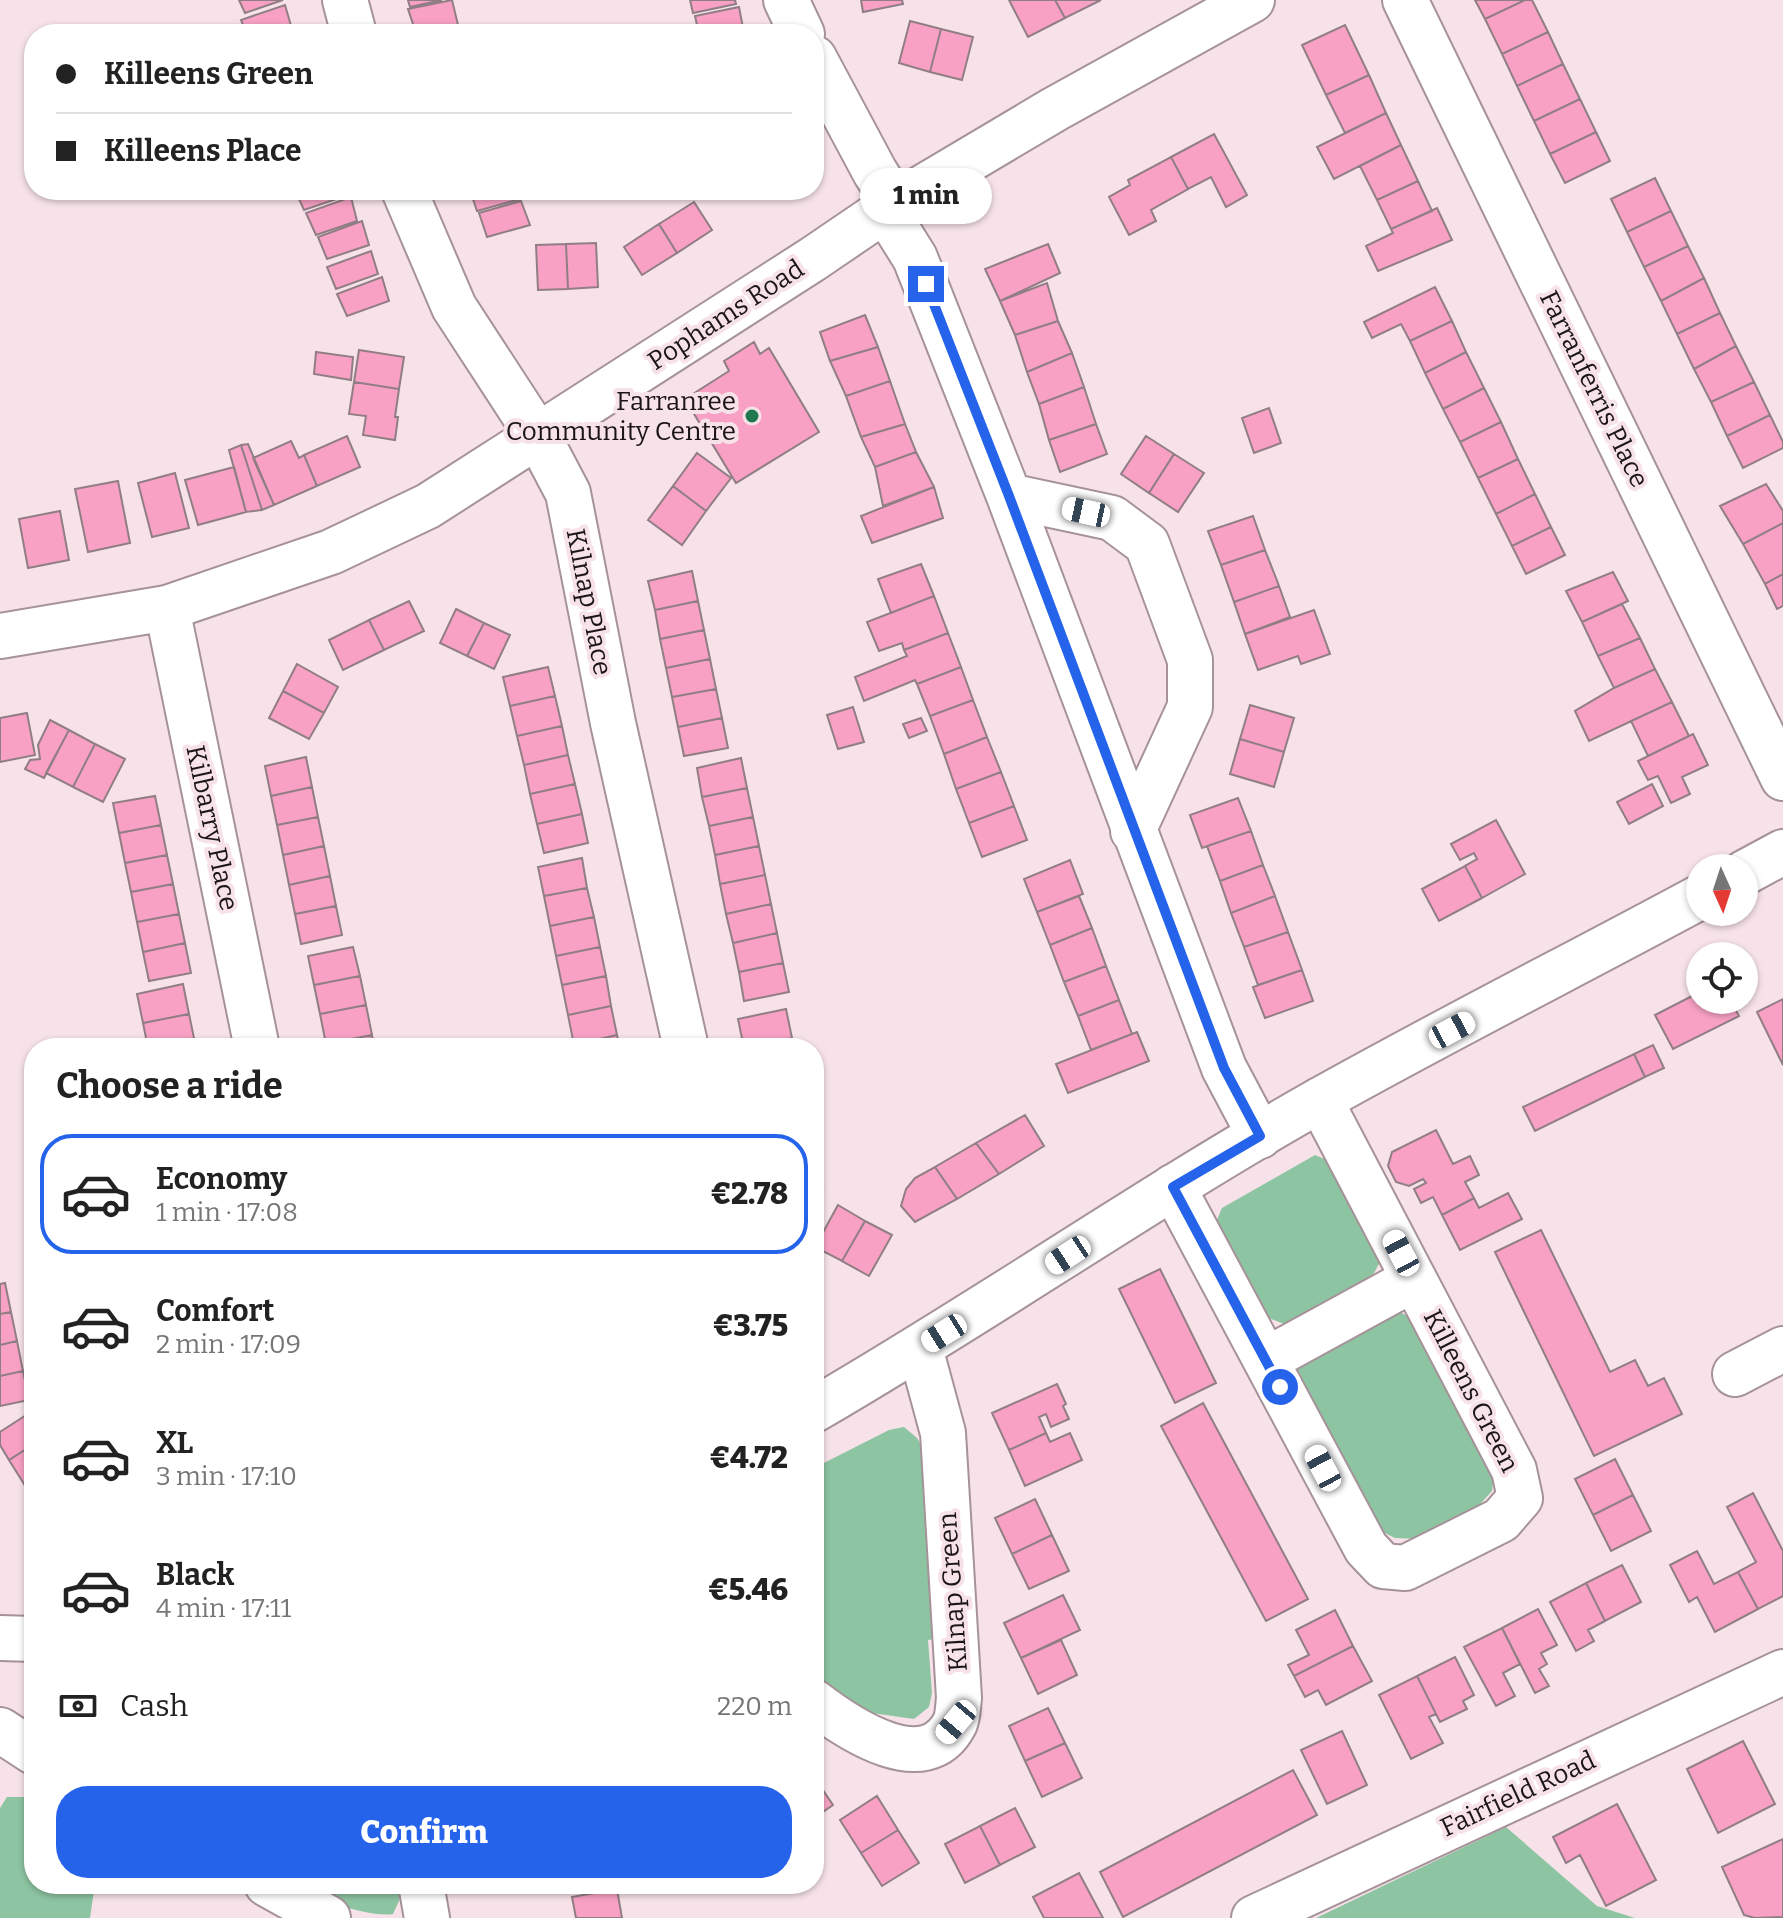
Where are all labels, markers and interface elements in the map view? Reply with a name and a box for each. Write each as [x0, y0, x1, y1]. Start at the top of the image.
text: Killeens Green [104, 56, 313, 92]
text: Killeens Place [104, 133, 301, 169]
callout: 1 min [860, 168, 992, 224]
text: 1 min [893, 180, 959, 211]
street label: Pophams Road [642, 253, 810, 377]
route end [908, 266, 944, 302]
street label: Farranferris Place [1533, 286, 1655, 492]
place label: Farranree Community Centre [506, 386, 736, 447]
marker: Farranree Community Centre [743, 407, 761, 425]
car [1060, 495, 1112, 529]
street label: Kilnap Place [560, 526, 618, 678]
street label: Kilbarry Place [179, 743, 245, 913]
north arrow [1686, 854, 1758, 926]
map controls [1686, 854, 1758, 1014]
button: locate [1686, 942, 1758, 1014]
car [1425, 1008, 1479, 1052]
text: Choose a ride [56, 1064, 283, 1108]
icon: car [60, 1158, 132, 1230]
text: Economy [156, 1161, 287, 1197]
text: €2.78 [711, 1176, 788, 1212]
text: 1 min · 17:08 [156, 1197, 298, 1228]
car [1379, 1226, 1423, 1280]
car [1041, 1232, 1095, 1278]
icon: car [60, 1290, 132, 1362]
text: Comfort [156, 1293, 274, 1329]
street label: Killeens Green [1417, 1305, 1526, 1478]
text: €3.75 [713, 1308, 788, 1344]
car [917, 1310, 971, 1356]
text: 2 min · 17:09 [156, 1329, 301, 1360]
route start [1262, 1369, 1298, 1405]
icon: car [60, 1422, 132, 1494]
text: XL [156, 1425, 193, 1461]
text: €4.72 [710, 1440, 788, 1476]
car [1301, 1441, 1345, 1495]
text: 3 min · 17:10 [156, 1461, 297, 1492]
street label: Kilnap Green [932, 1511, 974, 1673]
icon: car [60, 1554, 132, 1626]
text: Black [156, 1557, 234, 1593]
text: €5.46 [708, 1572, 788, 1608]
text: 4 min · 17:11 [156, 1593, 291, 1624]
icon: cash [56, 1684, 100, 1728]
text: Cash [120, 1688, 188, 1724]
text: 220 m [717, 1691, 792, 1722]
car [931, 1696, 981, 1748]
street label: Fairfield Road [1436, 1745, 1600, 1843]
button: Confirm [56, 1786, 792, 1878]

